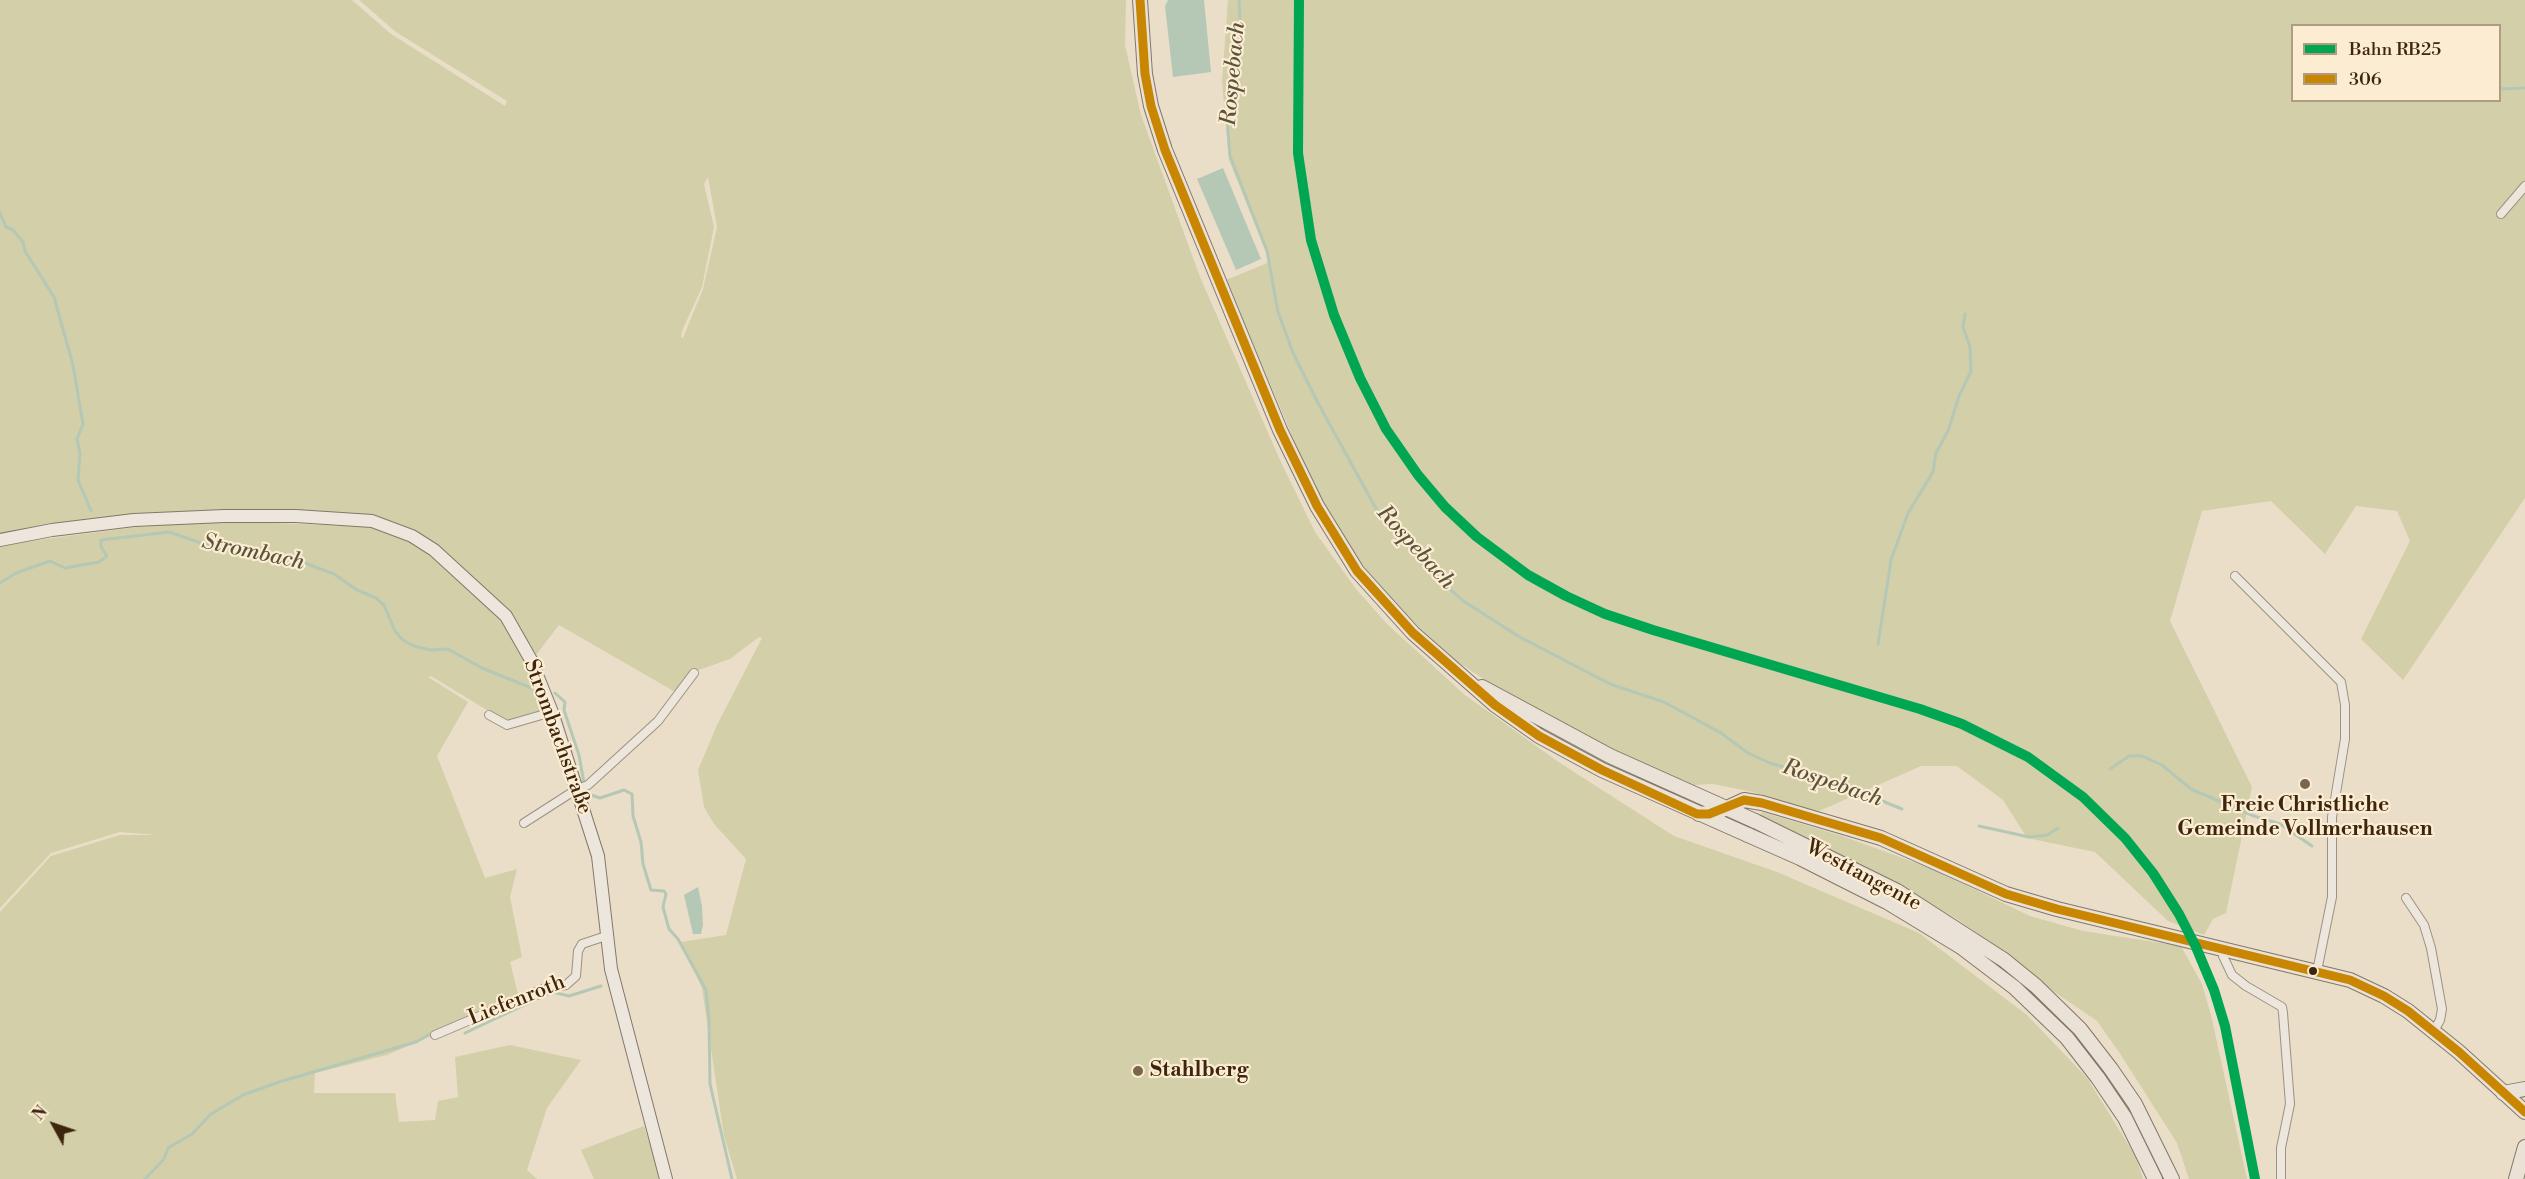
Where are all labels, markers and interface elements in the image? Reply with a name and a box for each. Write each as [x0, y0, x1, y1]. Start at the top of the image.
water label: Rospebach [1216, 21, 1252, 127]
legend [2291, 24, 2501, 102]
text: Bahn RB25 [2349, 38, 2441, 61]
text: 306 [2349, 68, 2382, 91]
water label: Rospebach [1370, 501, 1460, 595]
water label: Strombach [199, 529, 307, 577]
street label: Strombachstraße [517, 656, 597, 818]
water label: Rospebach [1779, 755, 1885, 813]
marker: Freie Christliche Gemeinde Vollmerhausen [2298, 777, 2312, 791]
place label: Freie Christliche Gemeinde Vollmerhausen [2177, 793, 2433, 843]
street label: Westtangente [1801, 835, 1925, 917]
unlabelled marker [2307, 965, 2319, 977]
street label: Liefenroth [465, 970, 569, 1032]
place label: Stahlberg [1150, 1058, 1248, 1084]
marker: Stahlberg [1131, 1064, 1145, 1078]
north arrow [24, 1095, 84, 1155]
text: N [28, 1102, 52, 1125]

